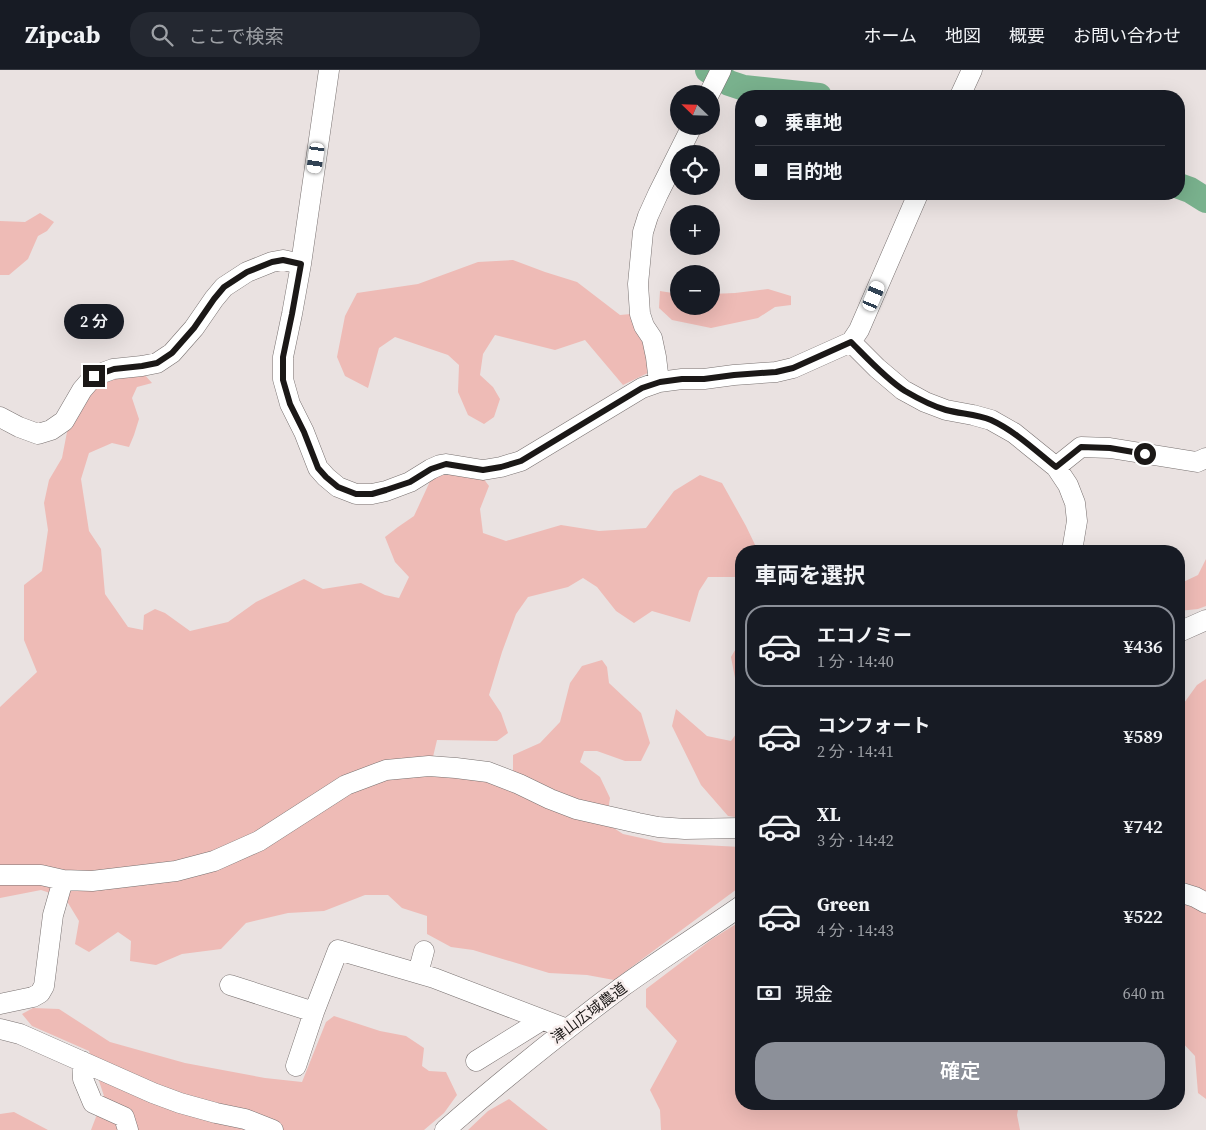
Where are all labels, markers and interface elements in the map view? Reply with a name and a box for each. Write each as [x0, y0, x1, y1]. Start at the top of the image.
search box [130, 12, 480, 57]
text: Zipcab [25, 18, 100, 51]
icon: search [148, 21, 176, 49]
text: ここで検索 [188, 23, 283, 49]
text: ホーム [864, 23, 917, 48]
text: 地図 [945, 23, 981, 48]
text: 概要 [1009, 23, 1045, 48]
text: お問い合わせ [1073, 23, 1181, 48]
north arrow [670, 85, 720, 135]
map controls [670, 85, 720, 315]
text: 乗車地 [785, 109, 842, 135]
car [306, 142, 325, 174]
button: locate [670, 145, 720, 195]
text: 目的地 [785, 158, 842, 184]
button: + [670, 205, 720, 255]
button: − [670, 265, 720, 315]
car [861, 279, 886, 313]
callout: 2 分 [64, 304, 124, 338]
text: 2 分 [80, 310, 108, 332]
route end [83, 365, 105, 387]
route start [1134, 443, 1156, 465]
text: 車両を選択 [755, 560, 865, 590]
text: エコノミー [817, 622, 912, 648]
icon: car [757, 624, 802, 669]
text: ¥436 [1123, 633, 1163, 659]
text: 1 分 · 14:40 [817, 650, 894, 672]
text: コンフォート [817, 712, 930, 738]
icon: car [757, 714, 802, 759]
text: ¥589 [1123, 723, 1163, 749]
text: 2 分 · 14:41 [817, 740, 894, 762]
text: XL [817, 801, 840, 827]
icon: car [757, 804, 802, 849]
text: ¥742 [1123, 813, 1163, 839]
text: 3 分 · 14:42 [817, 829, 894, 851]
text: Green [817, 891, 870, 917]
icon: car [757, 894, 802, 939]
text: ¥522 [1123, 903, 1163, 929]
text: 4 分 · 14:43 [817, 919, 894, 941]
street label: 津山広域農道 [546, 977, 631, 1048]
icon: cash [755, 979, 783, 1007]
text: 現金 [795, 981, 833, 1007]
text: 640 m [1123, 982, 1165, 1004]
button: 確定 [755, 1042, 1165, 1100]

